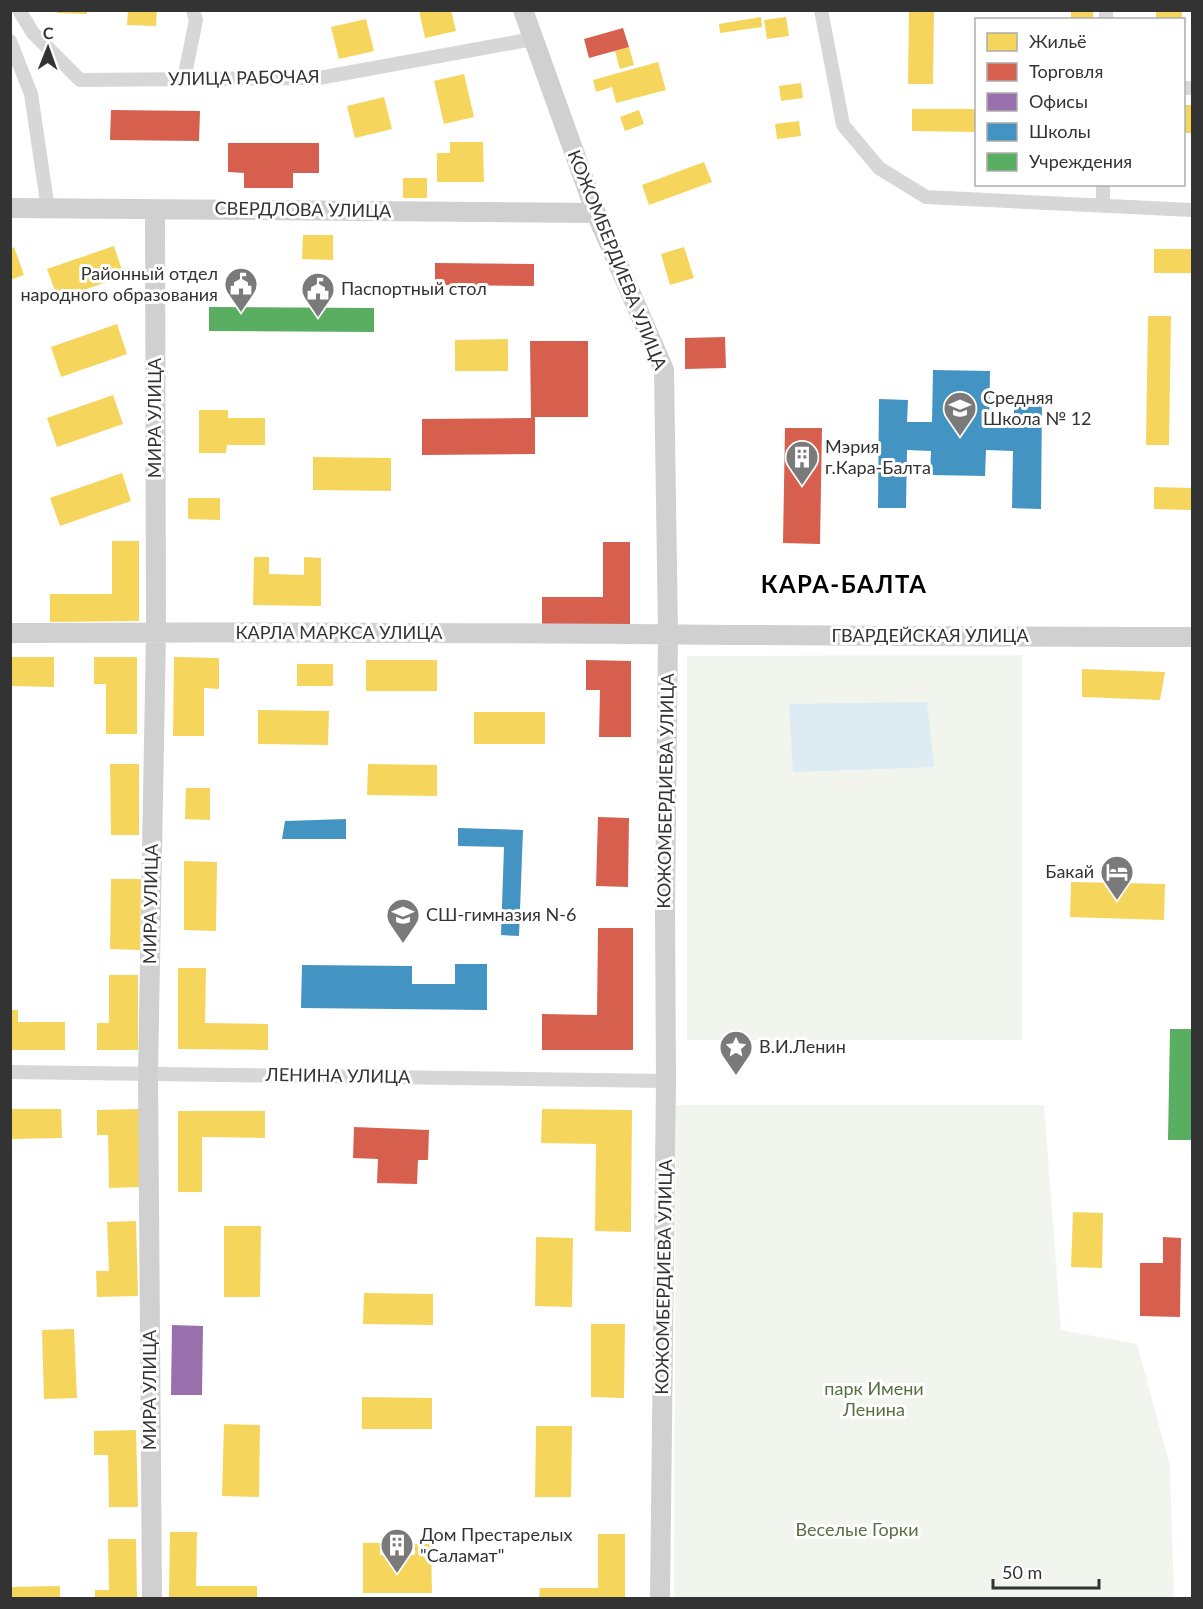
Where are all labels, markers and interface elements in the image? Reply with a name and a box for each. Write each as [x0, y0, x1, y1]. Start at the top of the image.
north arrow [18, 18, 78, 78]
legend [975, 18, 1185, 186]
text: С [43, 23, 54, 42]
text: Жильё [1029, 30, 1087, 52]
text: Торговля [1029, 60, 1103, 82]
street label: УЛИЦА РАБОЧАЯ [168, 65, 320, 89]
text: Офисы [1029, 90, 1088, 112]
text: Школы [1029, 120, 1091, 142]
street label: КОЖОМБЕРДИЕВА УЛИЦА [564, 146, 673, 374]
text: Учреждения [1029, 150, 1132, 172]
street label: СВЕРДЛОВА УЛИЦА [215, 196, 392, 222]
place label: Районный отдел народного образования [20, 262, 218, 305]
public building icon: Районный отдел народного образования [223, 266, 259, 313]
public building icon: Паспортный стол [300, 271, 336, 318]
place label: Паспортный стол [341, 277, 487, 299]
street label: МИРА УЛИЦА [143, 357, 165, 478]
place label: Средняя Школа № 12 [983, 386, 1092, 429]
school or university icon: Средняя Школа № 12 [942, 390, 978, 437]
place label: Мэрия г.Кара-Балта [825, 435, 931, 478]
building icon: Мэрия г.Кара-Балта [784, 439, 820, 486]
district label: КАРА-БАЛТА [761, 569, 927, 598]
street label: КАРЛА МАРКСА УЛИЦА [236, 621, 443, 643]
street label: ГВАРДЕЙСКАЯ УЛИЦА [831, 624, 1029, 646]
street label: КОЖОМБЕРДИЕВА УЛИЦА [652, 672, 678, 909]
street label: МИРА УЛИЦА [138, 843, 162, 964]
hotel icon: Бакай [1099, 854, 1135, 901]
place label: Бакай [1045, 860, 1094, 882]
school or university icon: СШ-гимназия N-6 [385, 897, 421, 944]
place label: СШ-гимназия N-6 [426, 903, 576, 925]
place icon: В.И.Ленин [718, 1029, 754, 1076]
place label: В.И.Ленин [759, 1035, 846, 1057]
street label: ЛЕНИНА УЛИЦА [265, 1063, 411, 1087]
street label: КОЖОМБЕРДИЕВА УЛИЦА [650, 1158, 676, 1395]
street label: МИРА УЛИЦА [138, 1329, 160, 1450]
park label: парк Имени Ленина [824, 1377, 924, 1420]
park label: Веселые Горки [795, 1518, 919, 1540]
place label: Дом Престарелых "Саламат" [420, 1523, 572, 1566]
building icon: Дом Престарелых "Саламат" [379, 1527, 415, 1574]
scale bar [993, 1552, 1100, 1590]
text: 50 m [1002, 1561, 1042, 1583]

